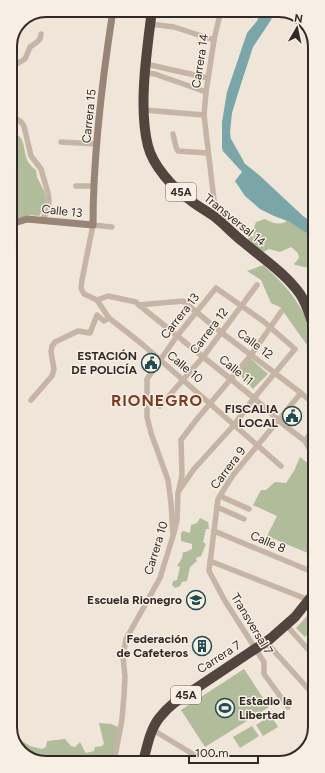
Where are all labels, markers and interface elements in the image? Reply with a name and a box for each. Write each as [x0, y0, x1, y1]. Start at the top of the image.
north arrow [277, 8, 317, 48]
text: N [293, 12, 304, 26]
street label: Carrera 14 [189, 32, 211, 89]
street label: Carrera 15 [79, 88, 99, 144]
road number: 45A [166, 183, 196, 201]
street label: Transversal 14 [201, 191, 269, 249]
street label: Calle 13 [41, 202, 83, 220]
street label: Carrera 13 [158, 290, 202, 342]
street label: Carrera 12 [187, 305, 231, 357]
street label: Calle 12 [234, 326, 276, 362]
street label: Calle 10 [164, 348, 206, 386]
place label: ESTACIÓN DE POLICÍA [71, 349, 137, 377]
public building icon: ESTACIÓN DE POLICÍA [140, 352, 162, 374]
street label: Calle 11 [216, 352, 256, 388]
district label: RIONEGRO [111, 391, 203, 410]
place label: FISCALIA LOCAL [225, 402, 279, 430]
public building icon: FISCALIA LOCAL [281, 405, 303, 427]
street label: Carrera 9 [208, 444, 249, 492]
street label: Carrera 10 [141, 519, 171, 576]
street label: Calle 8 [248, 528, 288, 556]
school or university icon: Escuela Rionegro [185, 589, 207, 611]
street label: Transversal 7 [228, 591, 276, 658]
place label: Escuela Rionegro [87, 593, 182, 607]
place label: Federación de Cafeteros [117, 632, 188, 660]
building icon: Federación de Cafeteros [191, 635, 213, 657]
street label: Carrera 7 [195, 637, 244, 676]
road number: 45A [171, 686, 201, 704]
place label: Estadio la Libertad [239, 694, 292, 722]
sports icon: Estadio la Libertad [214, 697, 236, 719]
scale bar [189, 739, 258, 765]
text: 100 m [195, 746, 229, 760]

